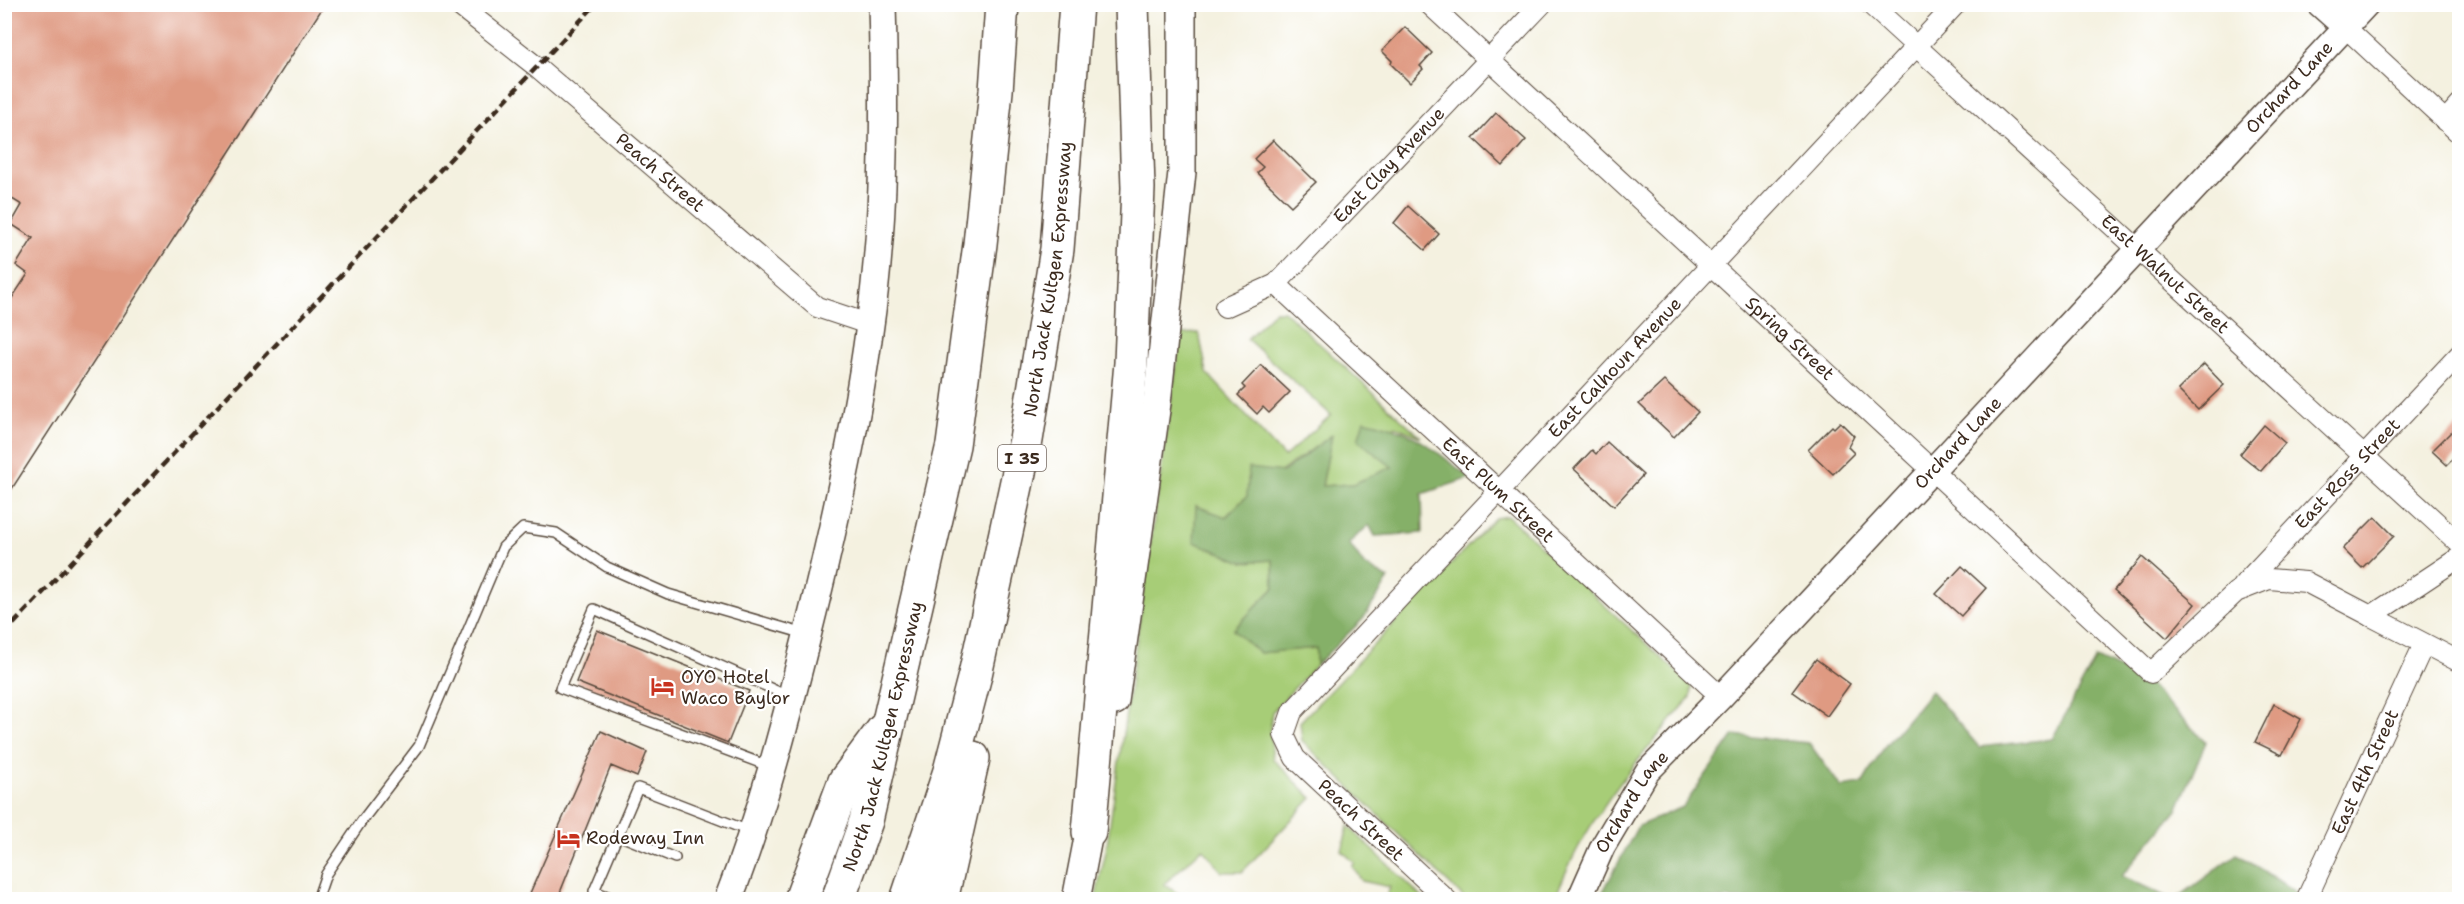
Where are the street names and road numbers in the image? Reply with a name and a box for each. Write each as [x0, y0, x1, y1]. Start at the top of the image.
street label: Orchard Lane [2240, 36, 2338, 139]
street label: East Clay Avenue [1328, 102, 1450, 228]
street label: Peach Street [611, 128, 710, 218]
street label: North Jack Kultgen Expressway [1018, 141, 1077, 419]
street label: East Walnut Street [2096, 209, 2234, 339]
street label: Spring Street [1740, 291, 1840, 386]
street label: East Calhoun Avenue [1543, 292, 1687, 443]
street label: Orchard Lane [1909, 391, 2007, 494]
street label: East Ross Street [2289, 413, 2406, 534]
street label: East Plum Street [1437, 432, 1560, 548]
road number: I 35 [998, 445, 1046, 471]
street label: North Jack Kultgen Expressway [837, 599, 928, 875]
street label: East 4th Street [2326, 705, 2404, 838]
street label: Orchard Lane [1589, 745, 1674, 858]
street label: Peach Street [1313, 774, 1409, 866]

